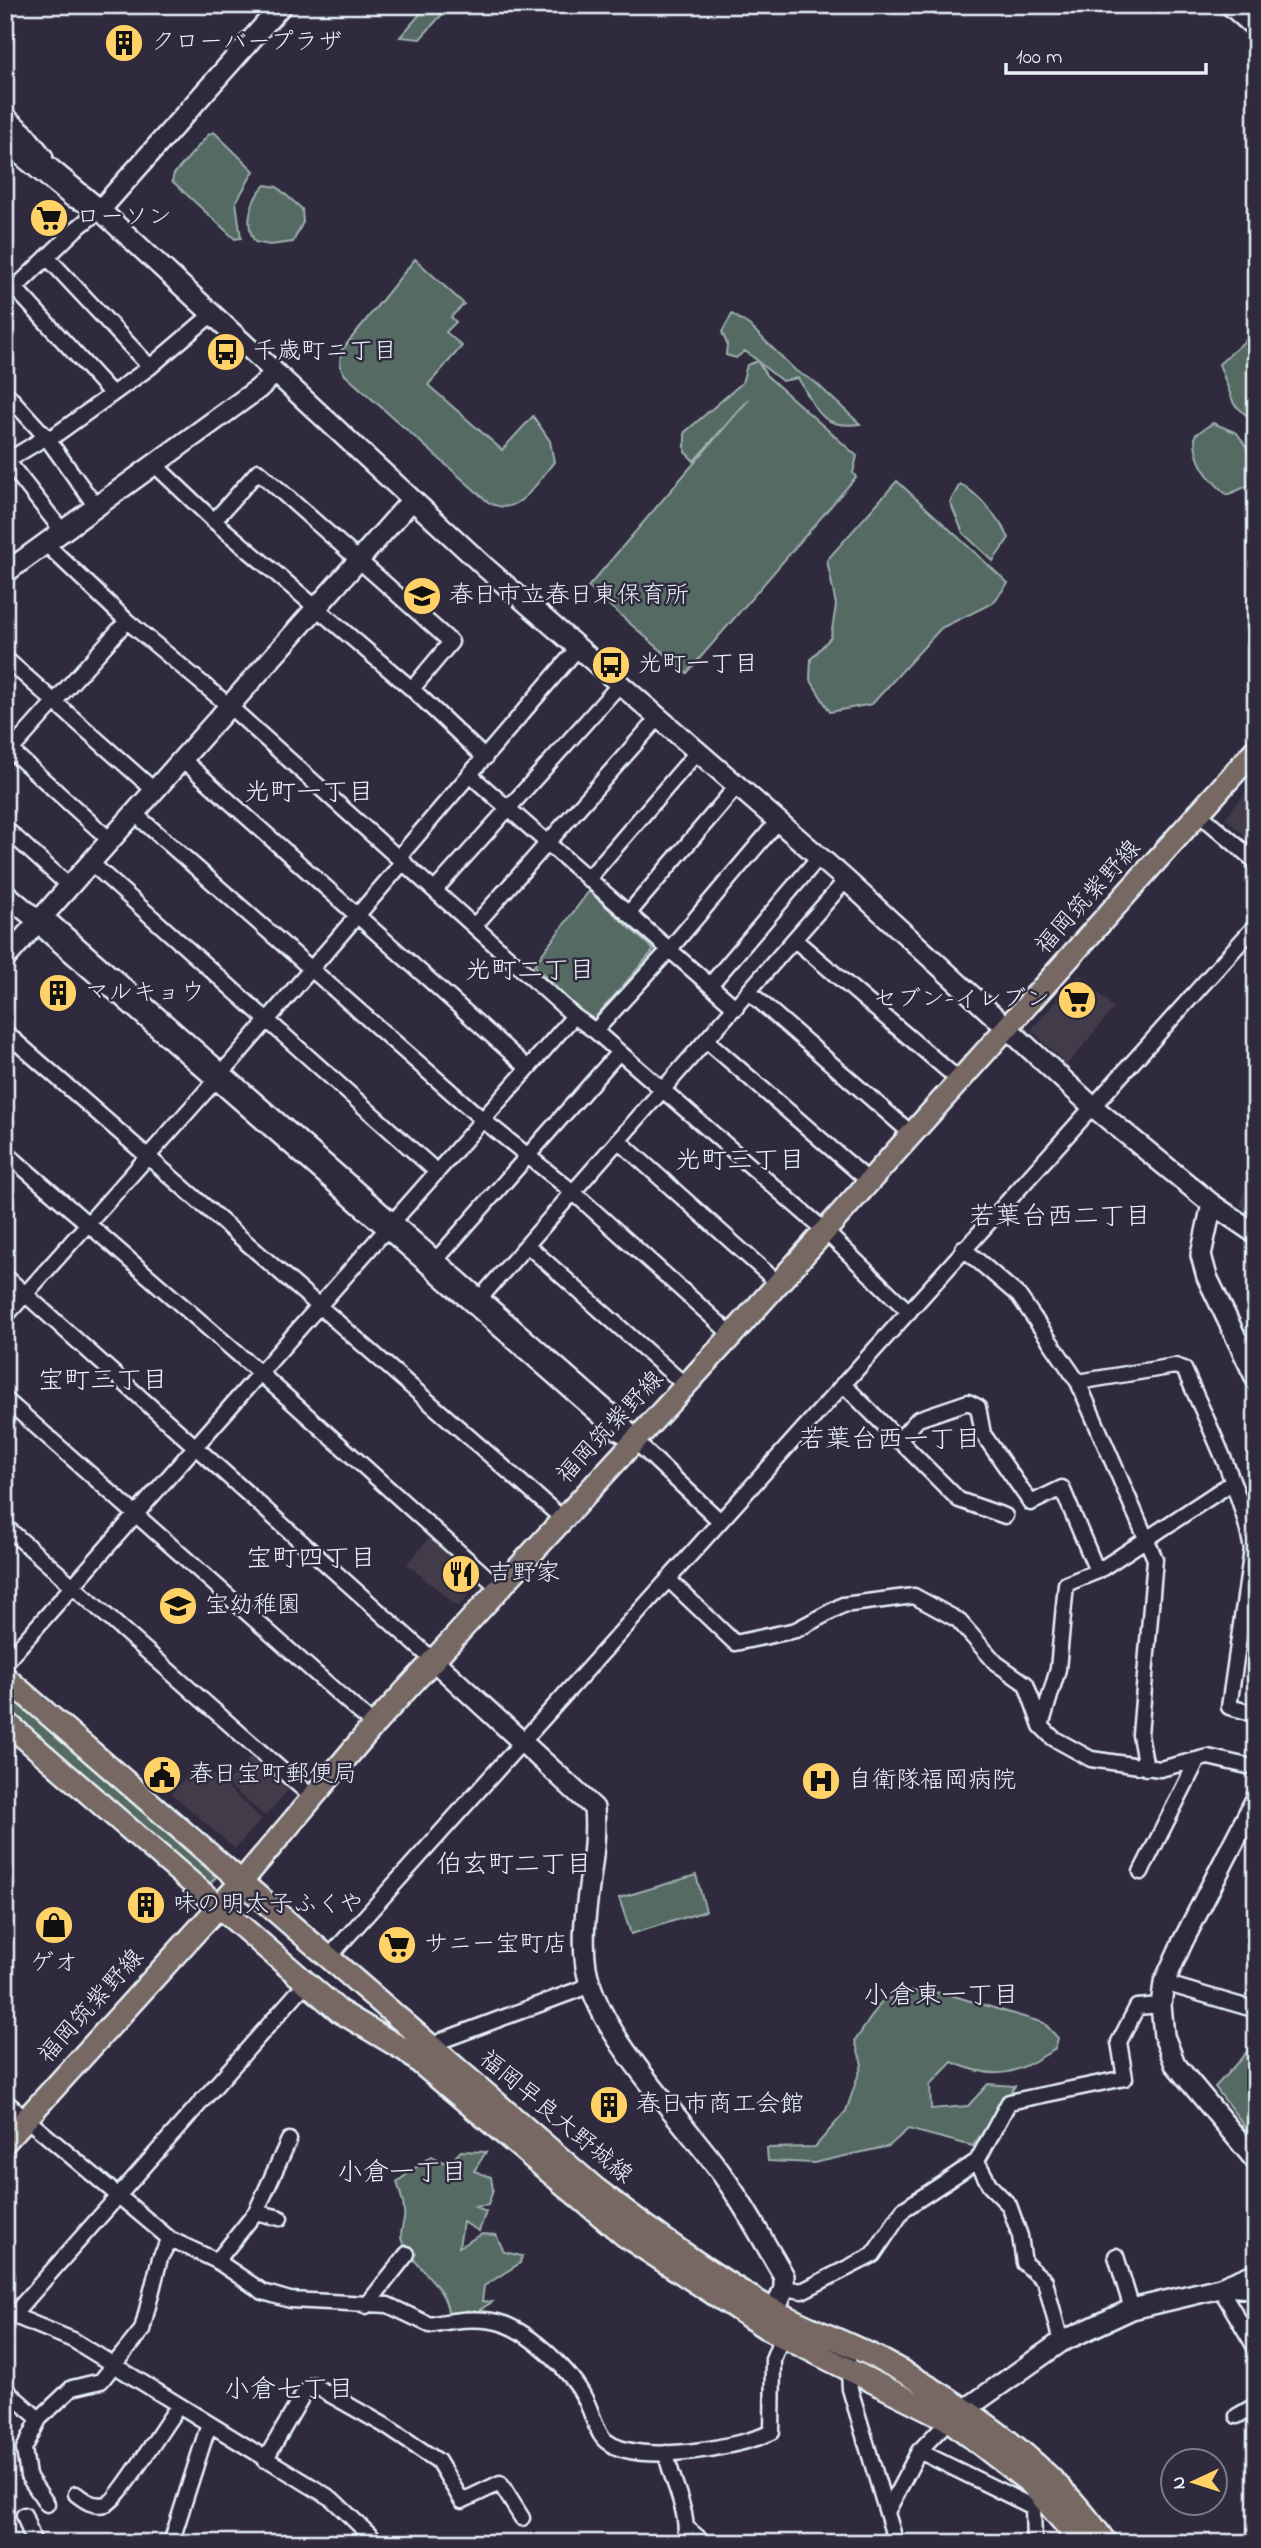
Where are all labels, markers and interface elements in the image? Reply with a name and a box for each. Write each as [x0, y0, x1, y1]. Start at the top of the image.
building icon: クローバープラザ [103, 22, 145, 64]
place label: クローバープラザ [151, 26, 342, 61]
scale bar [1006, 32, 1205, 76]
text: 100 m [1016, 43, 1062, 73]
supermarket icon: ローソン [28, 197, 70, 239]
place label: ローソン [76, 201, 172, 236]
bus stop icon: 千歳町ニ丁目 [205, 331, 247, 373]
place label: 千歳町ニ丁目 [253, 335, 397, 370]
school or university icon: 春日市立春日東保育所 [401, 575, 443, 617]
place label: 春日市立春日東保育所 [449, 579, 689, 614]
bus stop icon: 光町一丁目 [590, 644, 632, 686]
place label: 光町一丁目 [638, 648, 758, 683]
district label: 光町一丁目 [244, 775, 374, 813]
street label: 福岡筑紫野線 [1028, 833, 1150, 963]
district label: 光町二丁目 [465, 953, 595, 991]
building icon: マルキョウ [37, 972, 79, 1014]
place label: マルキョウ [85, 976, 205, 1011]
supermarket icon: セブン-イレブン [1056, 979, 1098, 1021]
place label: セブン-イレブン [873, 983, 1050, 1018]
district label: 光町三丁目 [675, 1143, 805, 1181]
district label: 若葉台西二丁目 [969, 1199, 1151, 1237]
district label: 宝町三丁目 [38, 1363, 168, 1401]
street label: 福岡筑紫野線 [549, 1363, 673, 1493]
district label: 若葉台西一丁目 [799, 1422, 981, 1460]
district label: 宝町四丁目 [246, 1541, 376, 1579]
restaurant icon: 吉野家 [440, 1553, 482, 1595]
place label: 吉野家 [488, 1557, 560, 1592]
school or university icon: 宝幼稚園 [157, 1585, 199, 1627]
place label: 宝幼稚園 [205, 1589, 301, 1624]
public building icon: 春日宝町郵便局 [141, 1754, 183, 1796]
place label: 春日宝町郵便局 [189, 1758, 357, 1793]
hospital icon: 自衛隊福岡病院 [800, 1760, 842, 1802]
place label: 自衛隊福岡病院 [848, 1764, 1016, 1799]
district label: 伯玄町二丁目 [436, 1847, 592, 1885]
building icon: 味の明太子ふくや [125, 1884, 167, 1926]
place label: 味の明太子ふくや [173, 1888, 363, 1923]
shop icon: ゲオ [33, 1904, 75, 1946]
supermarket icon: サニー宝町店 [376, 1924, 418, 1966]
place label: サニー宝町店 [424, 1928, 568, 1963]
street label: 福岡筑紫野線 [31, 1942, 153, 2072]
place label: ゲオ [30, 1947, 78, 1982]
district label: 小倉東一丁目 [863, 1978, 1019, 2016]
street label: 福岡早良大野城線 [470, 2043, 640, 2193]
building icon: 春日市商工会館 [588, 2084, 630, 2126]
place label: 春日市商工会館 [636, 2088, 804, 2123]
district label: 小倉一丁目 [337, 2155, 467, 2193]
district label: 小倉七丁目 [224, 2372, 354, 2410]
north arrow [1160, 2446, 1230, 2516]
text: N [1166, 2475, 1193, 2490]

